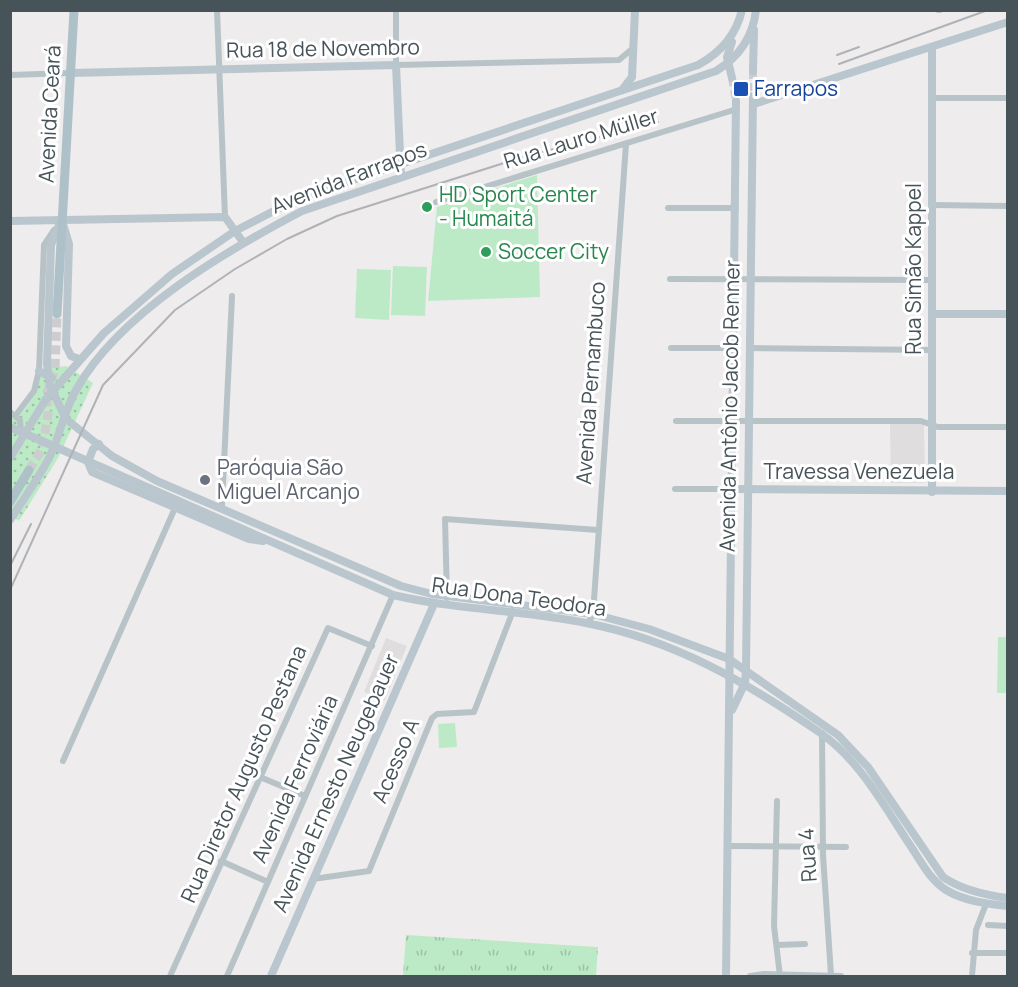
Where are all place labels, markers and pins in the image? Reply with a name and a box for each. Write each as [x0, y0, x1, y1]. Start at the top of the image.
place label: Farrapos [754, 74, 838, 102]
marker: Farrapos [732, 80, 750, 98]
place label: HD Sport Center - Humaitá [439, 180, 597, 232]
marker: HD Sport Center - Humaitá [420, 200, 434, 214]
place label: Soccer City [498, 237, 609, 265]
marker: Soccer City [479, 245, 493, 259]
place label: Paróquia São Miguel Arcanjo [217, 453, 360, 505]
marker: Paróquia São Miguel Arcanjo [198, 473, 212, 487]

